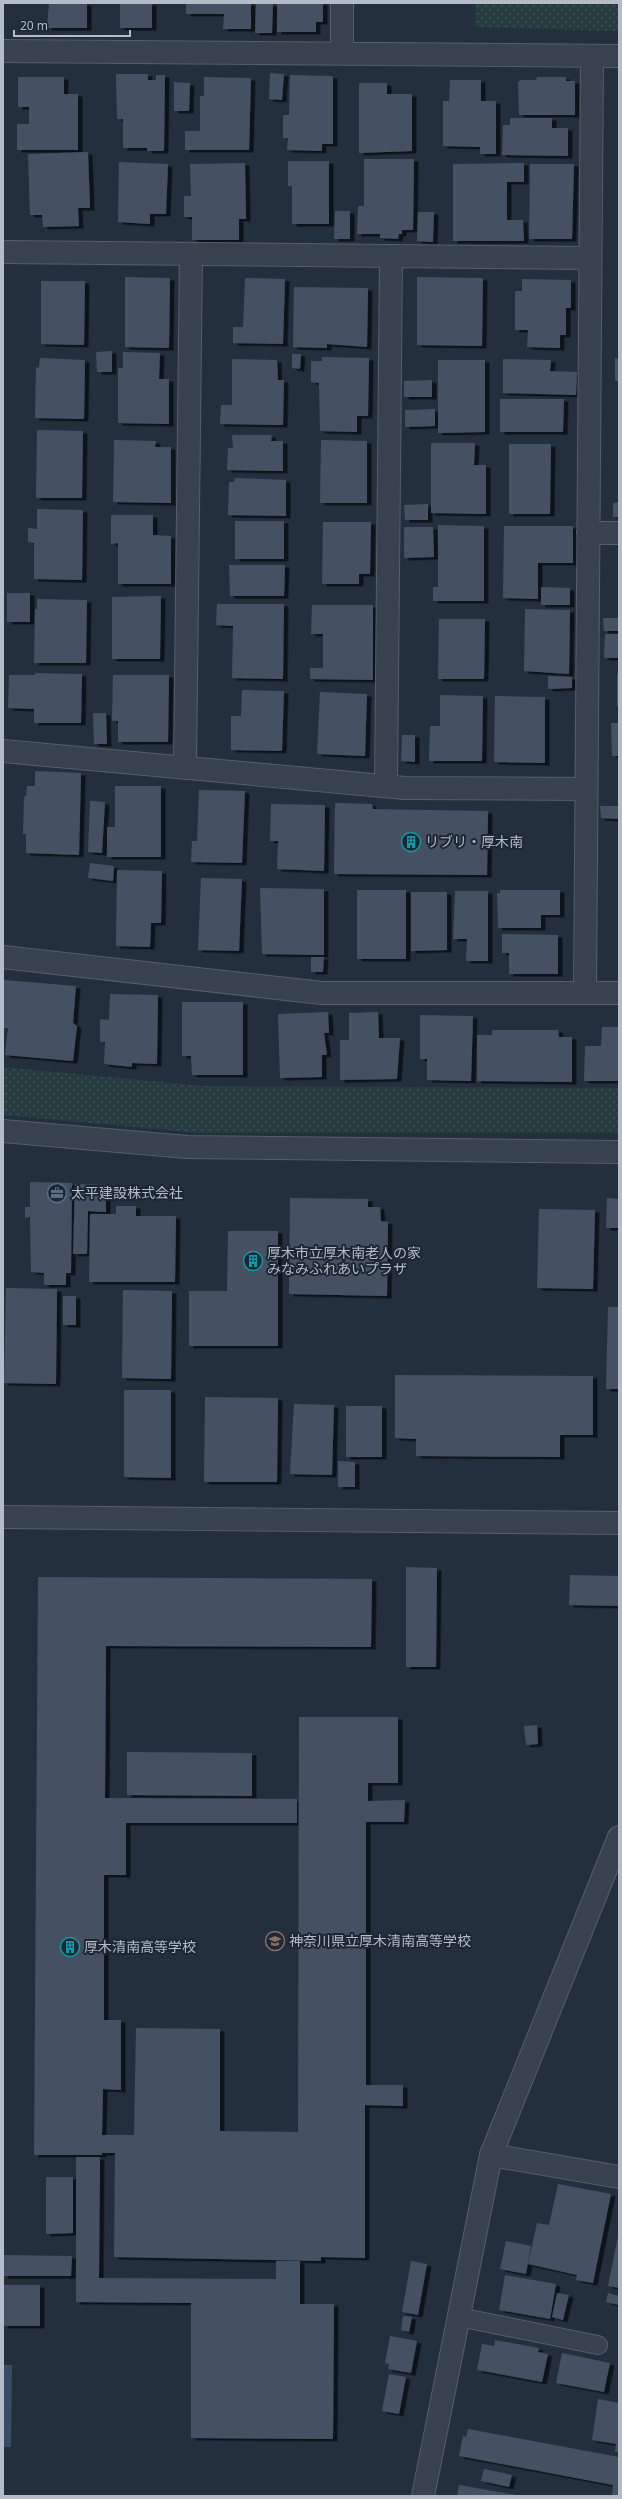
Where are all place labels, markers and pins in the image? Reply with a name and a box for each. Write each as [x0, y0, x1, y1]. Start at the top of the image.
building icon: リブリ・厚木南 [400, 831, 422, 853]
place label: リブリ・厚木南 [425, 832, 523, 851]
office icon: 太平建設株式会社 [46, 1182, 68, 1204]
place label: 太平建設株式会社 [71, 1183, 183, 1202]
place label: 厚木市立厚木南老人の家 みなみふれあいプラザ [267, 1243, 421, 1278]
building icon: 厚木市立厚木南老人の家 みなみふれあいプラザ [242, 1250, 264, 1272]
school or university icon: 神奈川県立厚木清南高等学校 [264, 1930, 286, 1952]
place label: 神奈川県立厚木清南高等学校 [289, 1931, 471, 1950]
building icon: 厚木清南高等学校 [59, 1936, 81, 1958]
place label: 厚木清南高等学校 [84, 1937, 196, 1956]

